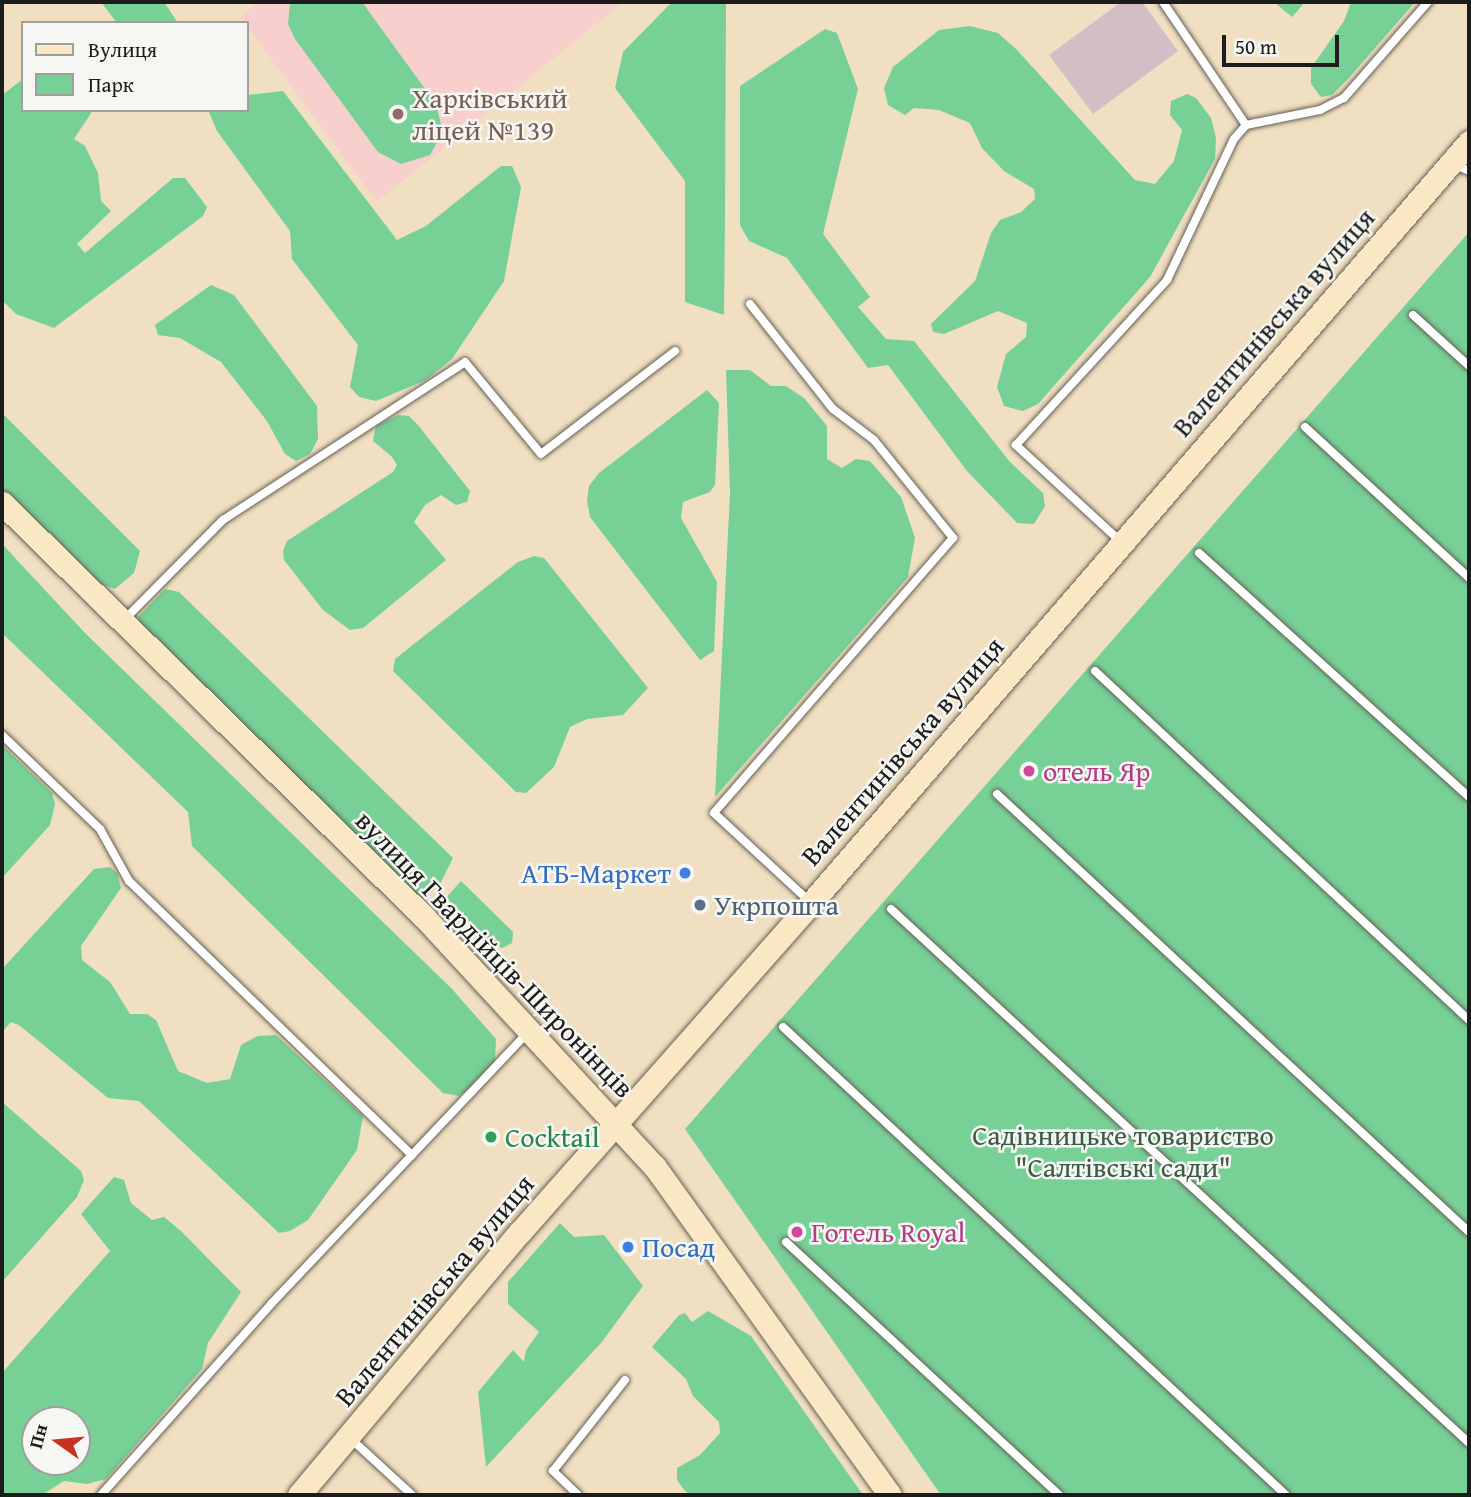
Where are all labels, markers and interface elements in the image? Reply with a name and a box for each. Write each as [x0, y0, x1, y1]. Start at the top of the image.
legend [21, 21, 248, 112]
scale bar [1226, 21, 1343, 65]
text: 50 m [1235, 31, 1277, 62]
text: Вулиця [88, 34, 157, 65]
text: Парк [88, 69, 134, 100]
place label: Харківський ліцей №139 [412, 81, 568, 147]
marker: Харківський ліцей №139 [390, 106, 406, 122]
street label: Валентинівська вулиця [1165, 201, 1381, 443]
street label: Валентинівська вулиця [794, 630, 1010, 872]
place label: отель Яр [1043, 754, 1150, 788]
marker: отель Яр [1021, 763, 1037, 779]
street label: вулиця Гвардійців-Широнінців [349, 804, 641, 1104]
place label: АТБ-Маркет [521, 856, 671, 890]
marker: АТБ-Маркет [677, 865, 693, 881]
place label: Укрпошта [714, 888, 839, 922]
marker: Укрпошта [692, 897, 708, 913]
park label: Садівницьке товариство "Салтівські сади" [972, 1118, 1274, 1184]
place label: Cocktail [505, 1120, 600, 1154]
marker: Cocktail [483, 1129, 499, 1145]
street label: Валентинівська вулиця [327, 1167, 541, 1413]
place label: Готель Royal [811, 1215, 965, 1249]
marker: Готель Royal [789, 1224, 805, 1240]
place label: Посад [642, 1230, 715, 1264]
marker: Посад [620, 1239, 636, 1255]
north arrow [21, 1406, 91, 1476]
text: Пн [21, 1421, 54, 1452]

